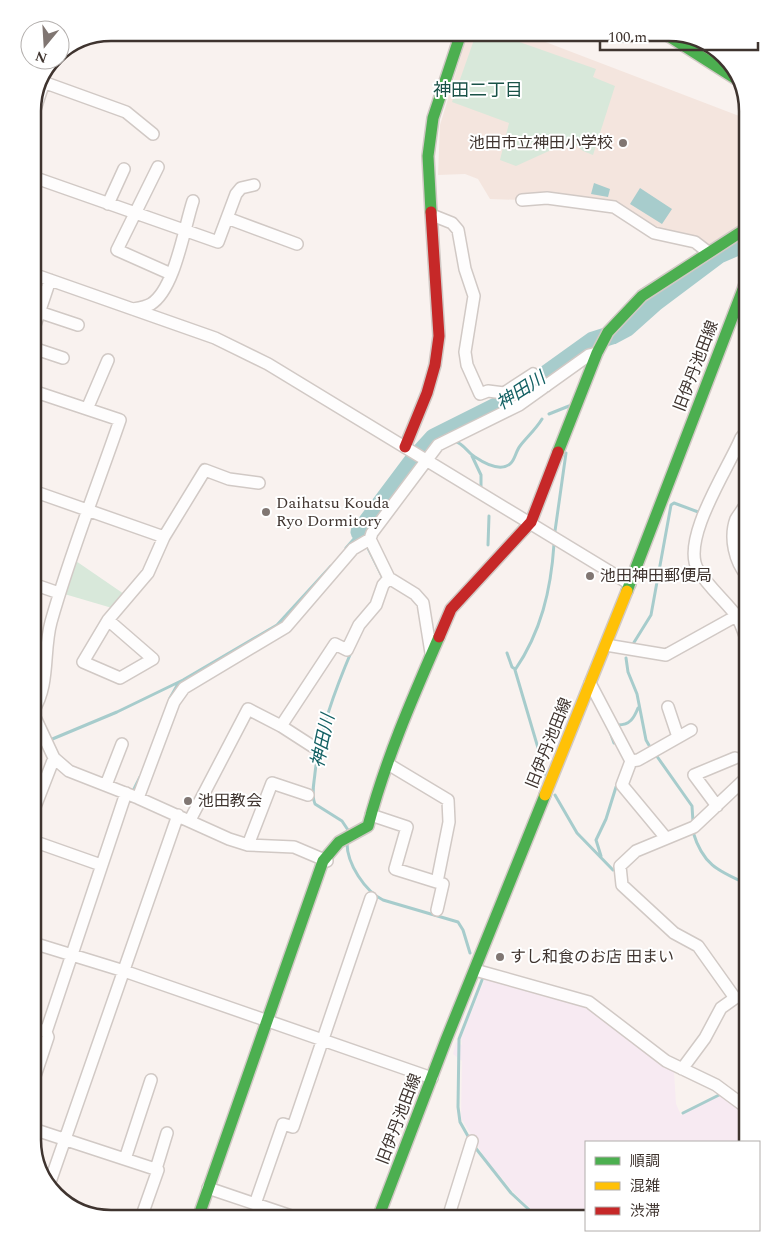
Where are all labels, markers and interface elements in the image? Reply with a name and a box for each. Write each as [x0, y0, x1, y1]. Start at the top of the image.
north arrow [20, 20, 70, 70]
scale bar [600, 20, 758, 52]
text: 100 m [608, 26, 647, 49]
text: N [32, 45, 50, 69]
district label: 神田二丁目 [433, 77, 523, 104]
place label: 池田市立神田小学校 [469, 131, 613, 155]
marker: 池田市立神田小学校 [617, 137, 629, 149]
street label: 旧伊丹池田線 [668, 317, 724, 415]
water label: 神田川 [491, 364, 553, 417]
place label: Daihatsu Kouda Ryo Dormitory [276, 491, 390, 533]
marker: Daihatsu Kouda Ryo Dormitory [260, 506, 272, 518]
place label: 池田神田郵便局 [600, 564, 712, 588]
marker: 池田神田郵便局 [584, 570, 596, 582]
street label: 旧伊丹池田線 [520, 694, 578, 792]
water label: 神田川 [304, 710, 342, 770]
place label: 池田教会 [198, 789, 262, 813]
marker: 池田教会 [182, 795, 194, 807]
place label: すし和食のお店 田まい [510, 945, 674, 969]
marker: すし和食のお店 田まい [494, 951, 506, 963]
street label: 旧伊丹池田線 [371, 1070, 427, 1168]
legend [585, 1141, 760, 1231]
text: 順調 [630, 1150, 660, 1173]
text: 混雑 [630, 1175, 660, 1198]
text: 渋滞 [630, 1200, 660, 1223]

